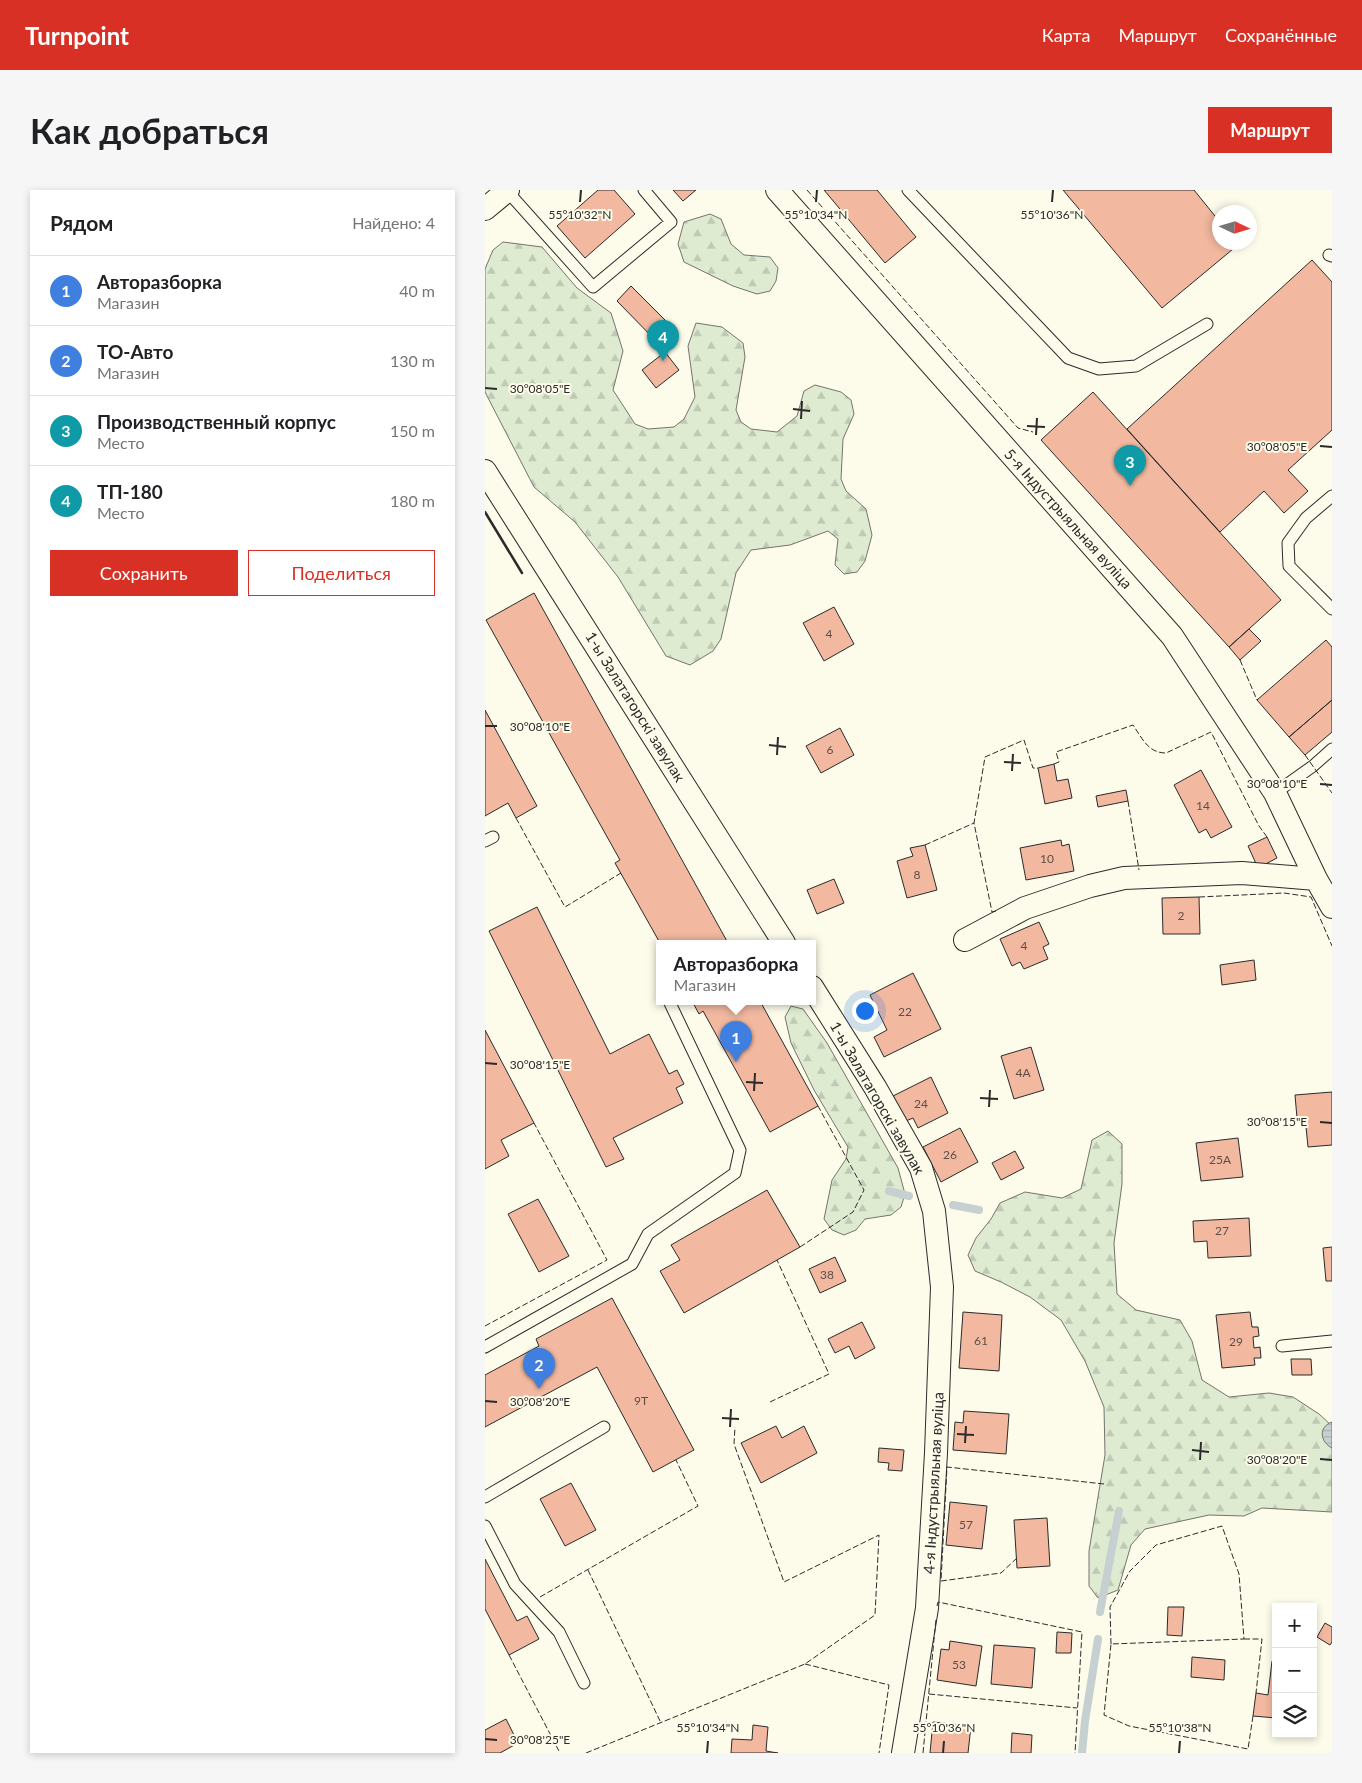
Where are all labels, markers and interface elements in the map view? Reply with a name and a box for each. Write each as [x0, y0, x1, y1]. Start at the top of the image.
text: Turnpoint [25, 21, 129, 50]
text: Карта [1042, 24, 1090, 46]
text: Маршрут [1118, 24, 1197, 46]
text: Сохранённые [1225, 24, 1337, 46]
button: Маршрут [1208, 107, 1332, 153]
text: Как добраться [30, 109, 269, 151]
north arrow [1212, 205, 1257, 250]
text: 55°10'32"N [549, 207, 611, 222]
text: 55°10'34"N [785, 207, 847, 222]
text: 55°10'36"N [1021, 207, 1083, 222]
text: Рядом [50, 210, 113, 235]
text: Найдено: 4 [352, 213, 435, 232]
text: Авторазборка [97, 270, 222, 293]
text: 1 [61, 281, 71, 300]
text: 40 m [399, 281, 435, 300]
text: Магазин [97, 293, 159, 312]
pin: 4 [647, 320, 679, 361]
text: ТО-Авто [97, 340, 173, 363]
text: 2 [61, 351, 71, 370]
text: 130 m [390, 351, 435, 370]
text: Магазин [97, 363, 159, 382]
text: 30°08'05"E [510, 381, 570, 396]
text: Производственный корпус [97, 410, 336, 433]
text: 3 [61, 421, 71, 440]
text: 150 m [390, 421, 435, 440]
text: Место [97, 433, 145, 452]
text: 30°08'05"E [1247, 439, 1307, 454]
street label: 5-я Індустрыяльная вуліца [1001, 445, 1136, 592]
pin: 3 [1114, 445, 1146, 486]
text: ТП-180 [97, 480, 163, 503]
text: 4 [61, 491, 71, 510]
text: 180 m [390, 491, 435, 510]
text: Место [97, 503, 145, 522]
button: Сохранить [50, 550, 238, 596]
button: Поделиться [248, 550, 435, 596]
house number: 4 [826, 626, 833, 641]
street label: 1-ы Залатагорскі завулак [582, 628, 690, 785]
text: 30°08'10"E [510, 719, 570, 734]
house number: 6 [827, 742, 834, 757]
text: 30°08'10"E [1247, 776, 1307, 791]
house number: 14 [1196, 798, 1210, 813]
house number: 10 [1040, 851, 1054, 866]
house number: 8 [914, 867, 921, 882]
house number: 2 [1178, 908, 1185, 923]
house number: 4 [1021, 938, 1028, 953]
popup [656, 940, 816, 1005]
text: Авторазборка [674, 952, 798, 975]
text: Магазин [674, 975, 736, 994]
your location [852, 998, 878, 1024]
house number: 22 [898, 1004, 912, 1019]
street label: 1-ы Залатагорскі завулак [827, 1018, 929, 1177]
pin: 1 [720, 1021, 752, 1062]
text: 30°08'15"E [510, 1057, 570, 1072]
house number: 4А [1015, 1065, 1031, 1080]
house number: 24 [914, 1096, 928, 1111]
text: 30°08'15"E [1247, 1114, 1307, 1129]
house number: 26 [943, 1147, 957, 1162]
house number: 25А [1209, 1152, 1232, 1167]
house number: 27 [1215, 1223, 1229, 1238]
house number: 38 [820, 1267, 834, 1282]
house number: 61 [974, 1333, 988, 1348]
house number: 29 [1229, 1334, 1243, 1349]
pin: 2 [523, 1348, 555, 1389]
street label: 4-я Індустрыяльная вуліца [919, 1392, 947, 1574]
house number: 9Т [634, 1393, 648, 1408]
text: 30°08'20"E [510, 1394, 570, 1409]
text: 30°08'20"E [1247, 1452, 1307, 1467]
house number: 57 [959, 1517, 973, 1532]
map controls [1272, 1603, 1317, 1738]
button: + [1272, 1603, 1317, 1648]
button: − [1272, 1648, 1317, 1693]
house number: 53 [952, 1657, 966, 1672]
button: layers [1272, 1693, 1317, 1738]
text: 55°10'34"N [677, 1720, 739, 1735]
text: 55°10'36"N [913, 1720, 975, 1735]
text: 55°10'38"N [1149, 1720, 1211, 1735]
text: 30°08'25"E [510, 1732, 570, 1747]

